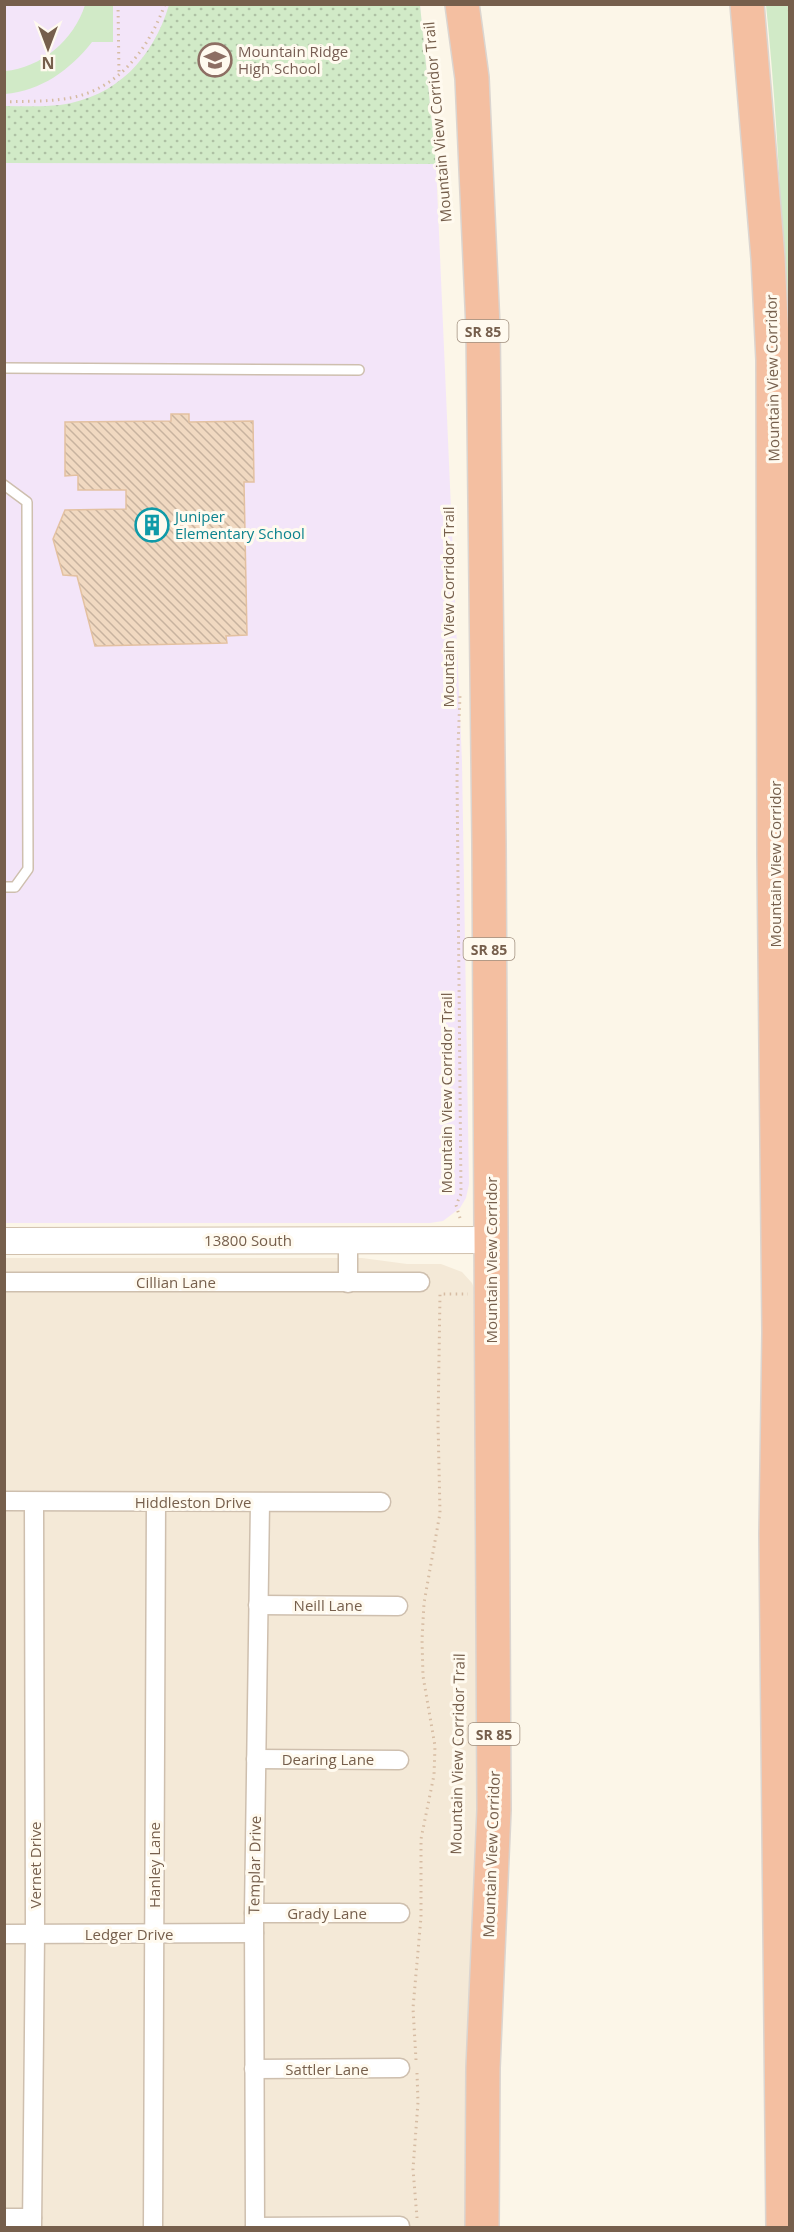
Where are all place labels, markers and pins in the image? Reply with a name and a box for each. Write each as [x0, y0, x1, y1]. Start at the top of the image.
place label: Mountain Ridge High School [238, 41, 348, 78]
school or university icon: Mountain Ridge High School [197, 42, 233, 78]
place label: Juniper Elementary School [173, 506, 305, 543]
building icon: Juniper Elementary School [134, 507, 170, 543]

